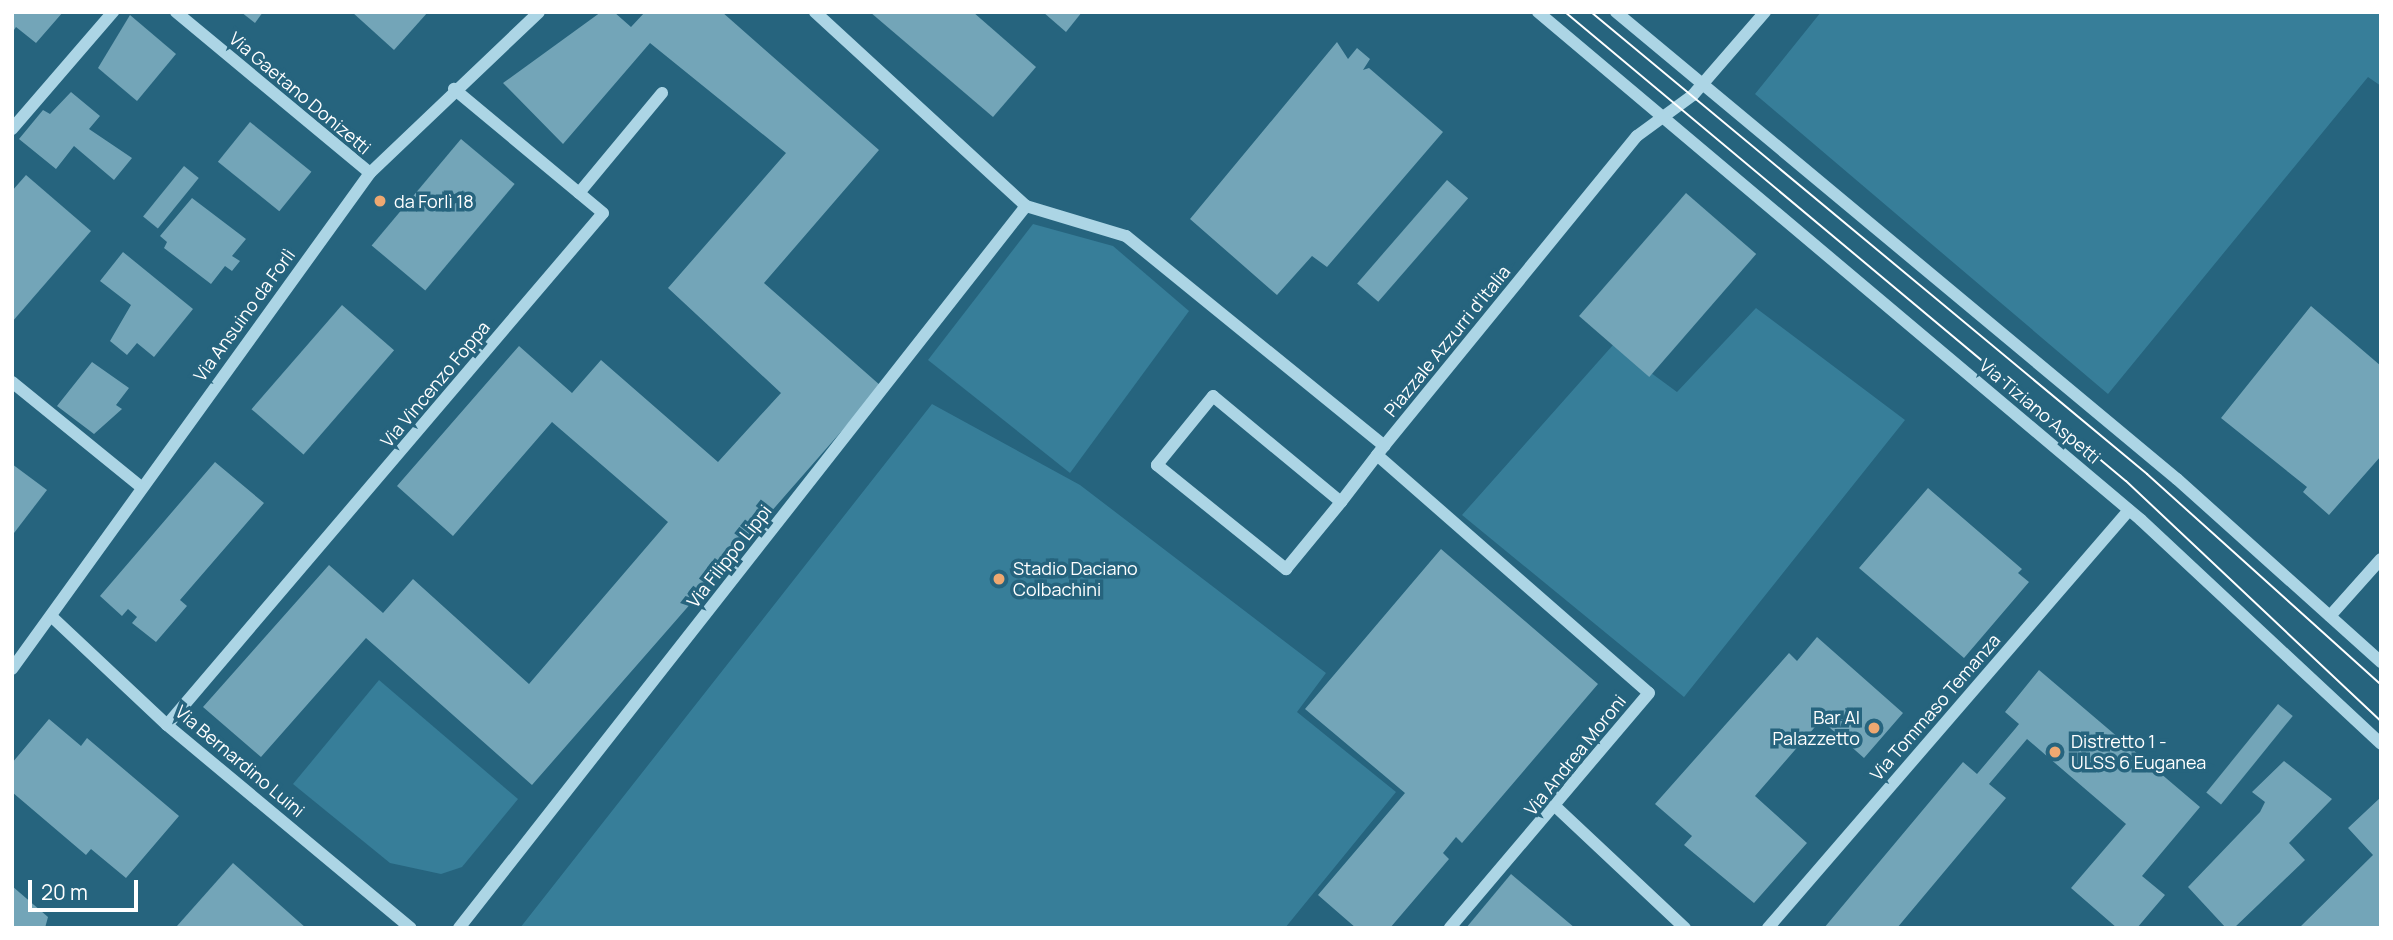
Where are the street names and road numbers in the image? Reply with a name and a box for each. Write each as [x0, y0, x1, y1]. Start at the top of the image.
street label: Via Gaetano Donizetti [225, 27, 375, 159]
street label: Via Ansuino da Forlì [189, 245, 299, 385]
street label: Piazzale Azzurri d'Italia [1379, 261, 1515, 421]
street label: Via Vincenzo Foppa [376, 317, 494, 451]
street label: Via Tiziano Aspetti [1975, 354, 2105, 468]
street label: Via Filippo Lippi [682, 500, 776, 612]
street label: Via Tommaso Temanza [1866, 629, 2004, 785]
street label: Via Andrea Moroni [1520, 690, 1630, 820]
street label: Via Bernardino Luini [171, 701, 309, 821]

